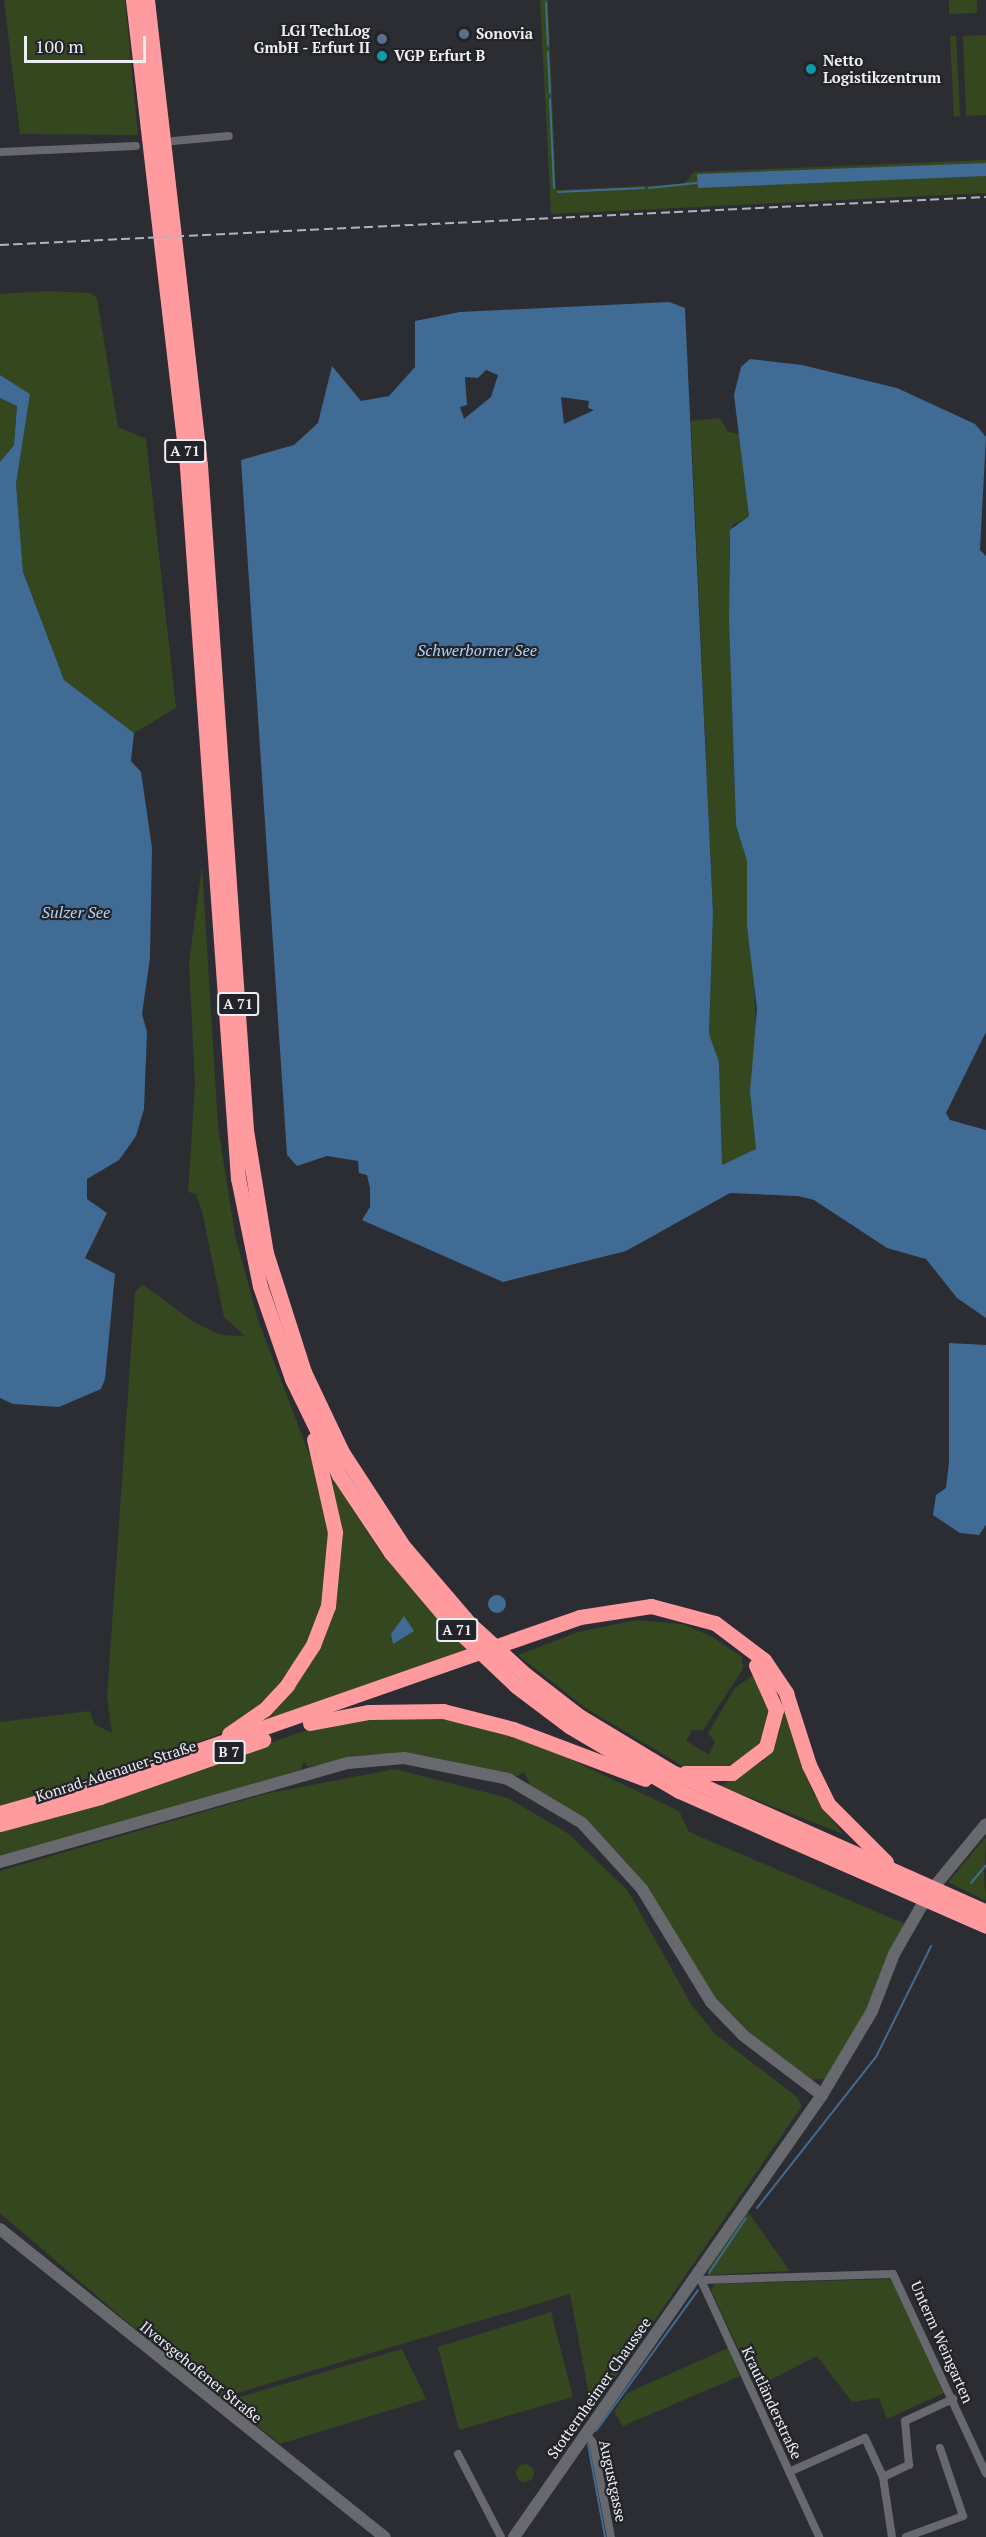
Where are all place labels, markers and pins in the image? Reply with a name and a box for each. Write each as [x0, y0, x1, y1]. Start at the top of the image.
place label: LGI TechLog GmbH - Erfurt II [253, 21, 370, 56]
place label: Sonovia [476, 25, 533, 43]
marker: Sonovia [457, 27, 471, 41]
marker: LGI TechLog GmbH - Erfurt II [375, 32, 389, 46]
place label: VGP Erfurt B [394, 47, 485, 65]
marker: VGP Erfurt B [375, 49, 389, 63]
place label: Netto Logistikzentrum [823, 51, 941, 86]
marker: Netto Logistikzentrum [804, 62, 818, 76]

